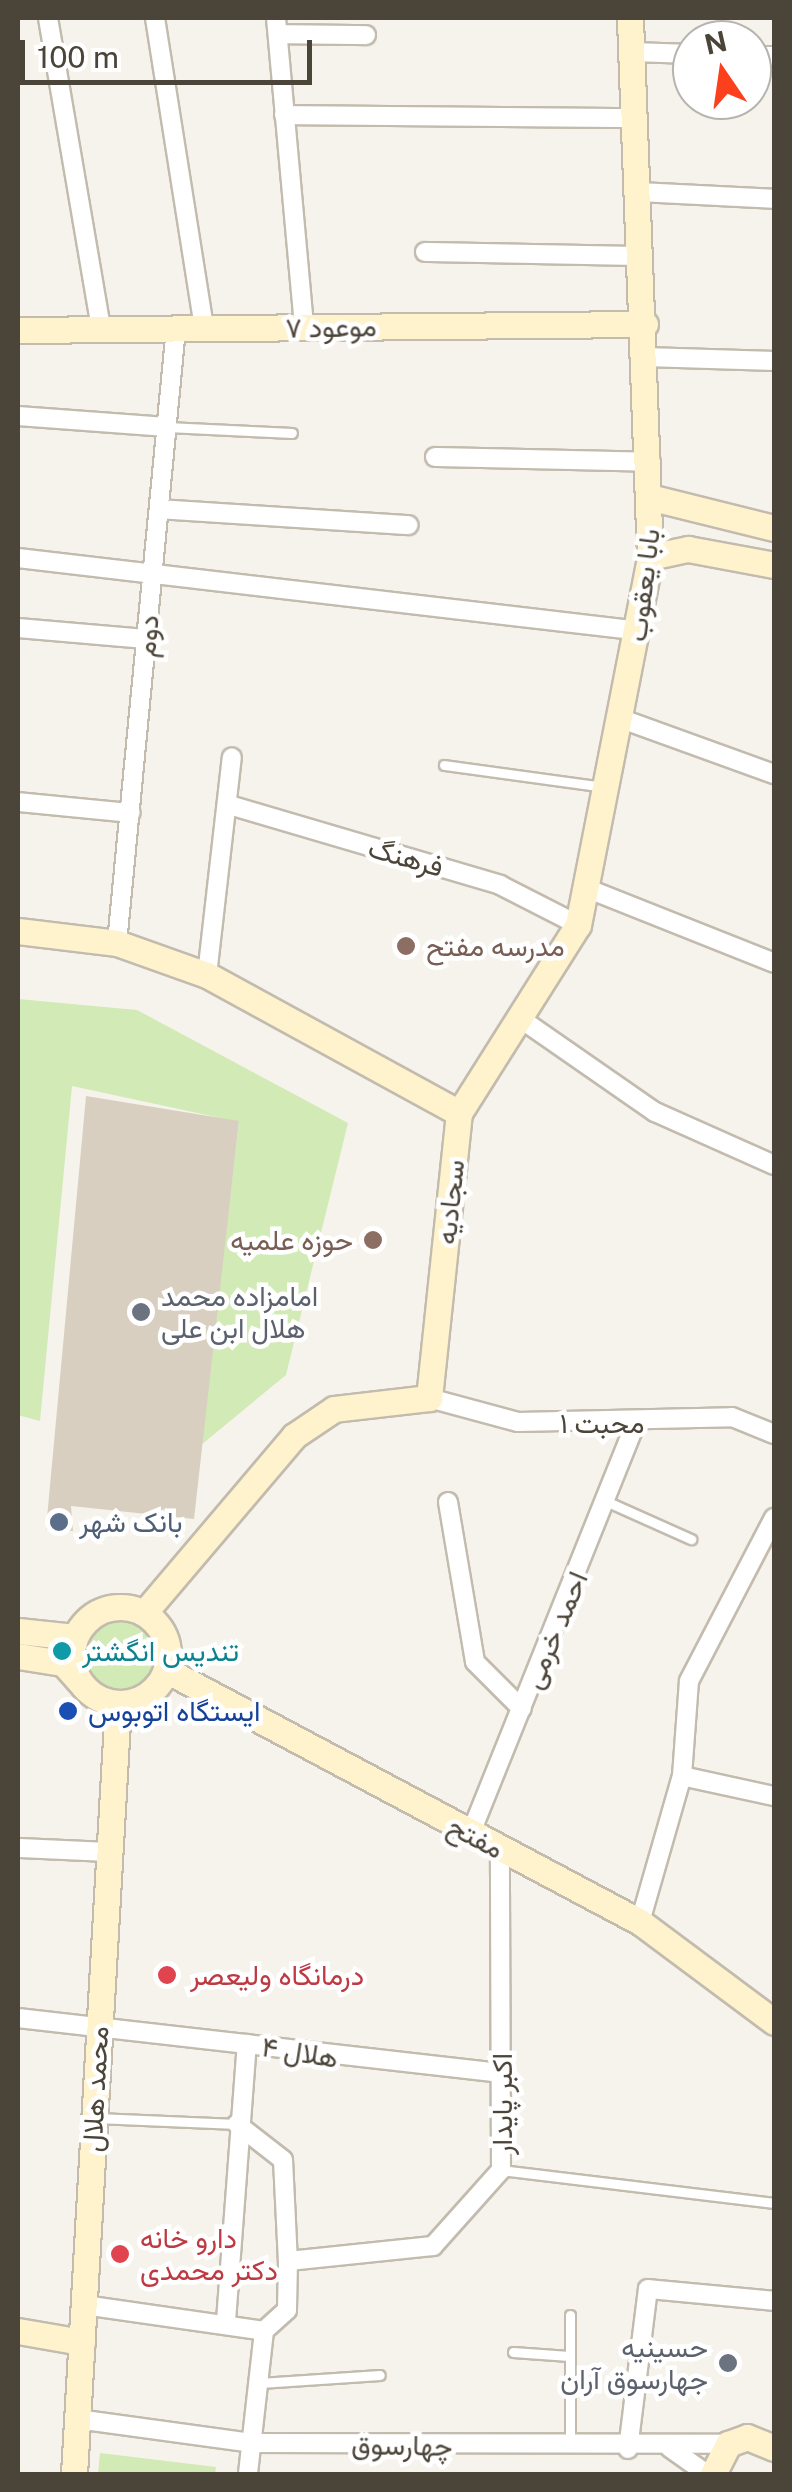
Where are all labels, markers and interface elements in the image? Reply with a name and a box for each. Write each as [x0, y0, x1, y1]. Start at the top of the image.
scale bar [25, 20, 318, 82]
north arrow [672, 20, 772, 120]
text: N [701, 24, 730, 61]
text: 100 m [37, 39, 119, 75]
street label: موعود ۷ [285, 309, 377, 345]
street label: بابا یعقوب [619, 527, 667, 643]
street label: دوم [128, 613, 166, 659]
street label: فرهنگ [365, 830, 447, 884]
place label: مدرسه مفتح [426, 929, 565, 963]
marker: مدرسه مفتح [395, 935, 417, 957]
street label: سجادیه [429, 1158, 471, 1246]
place label: حوزه علمیه [230, 1223, 353, 1257]
marker: حوزه علمیه [362, 1229, 384, 1251]
place label: امامزاده محمد هلال ابن علی [161, 1279, 318, 1345]
marker: امامزاده محمد هلال ابن علی [130, 1301, 152, 1323]
street label: محبت ۱ [560, 1406, 644, 1440]
place label: بانک شهر [79, 1505, 183, 1539]
marker: بانک شهر [48, 1511, 70, 1533]
street label: احمد خرمی [515, 1566, 595, 1694]
place label: تندیس انگشتر [82, 1634, 239, 1668]
marker: تندیس انگشتر [51, 1640, 73, 1662]
place label: ایستگاه اتوبوس [88, 1694, 260, 1728]
marker: ایستگاه اتوبوس [57, 1700, 79, 1722]
street label: مفتح [442, 1809, 510, 1865]
place label: درمانگاه ولیعصر [190, 1958, 364, 1992]
marker: درمانگاه ولیعصر [154, 1962, 180, 1988]
street label: محمد هلال [75, 2025, 115, 2153]
street label: هلال ۴ [259, 2029, 341, 2075]
street label: اکبر پایدار [485, 2053, 519, 2155]
place label: دارو خانه دکتر محمدی [140, 2221, 278, 2287]
marker: دارو خانه دکتر محمدی [109, 2243, 131, 2265]
place label: حسینیه جهارسوق آران [560, 2330, 708, 2396]
marker: حسینیه جهارسوق آران [717, 2352, 739, 2374]
street label: چهارسوق [351, 2427, 453, 2463]

